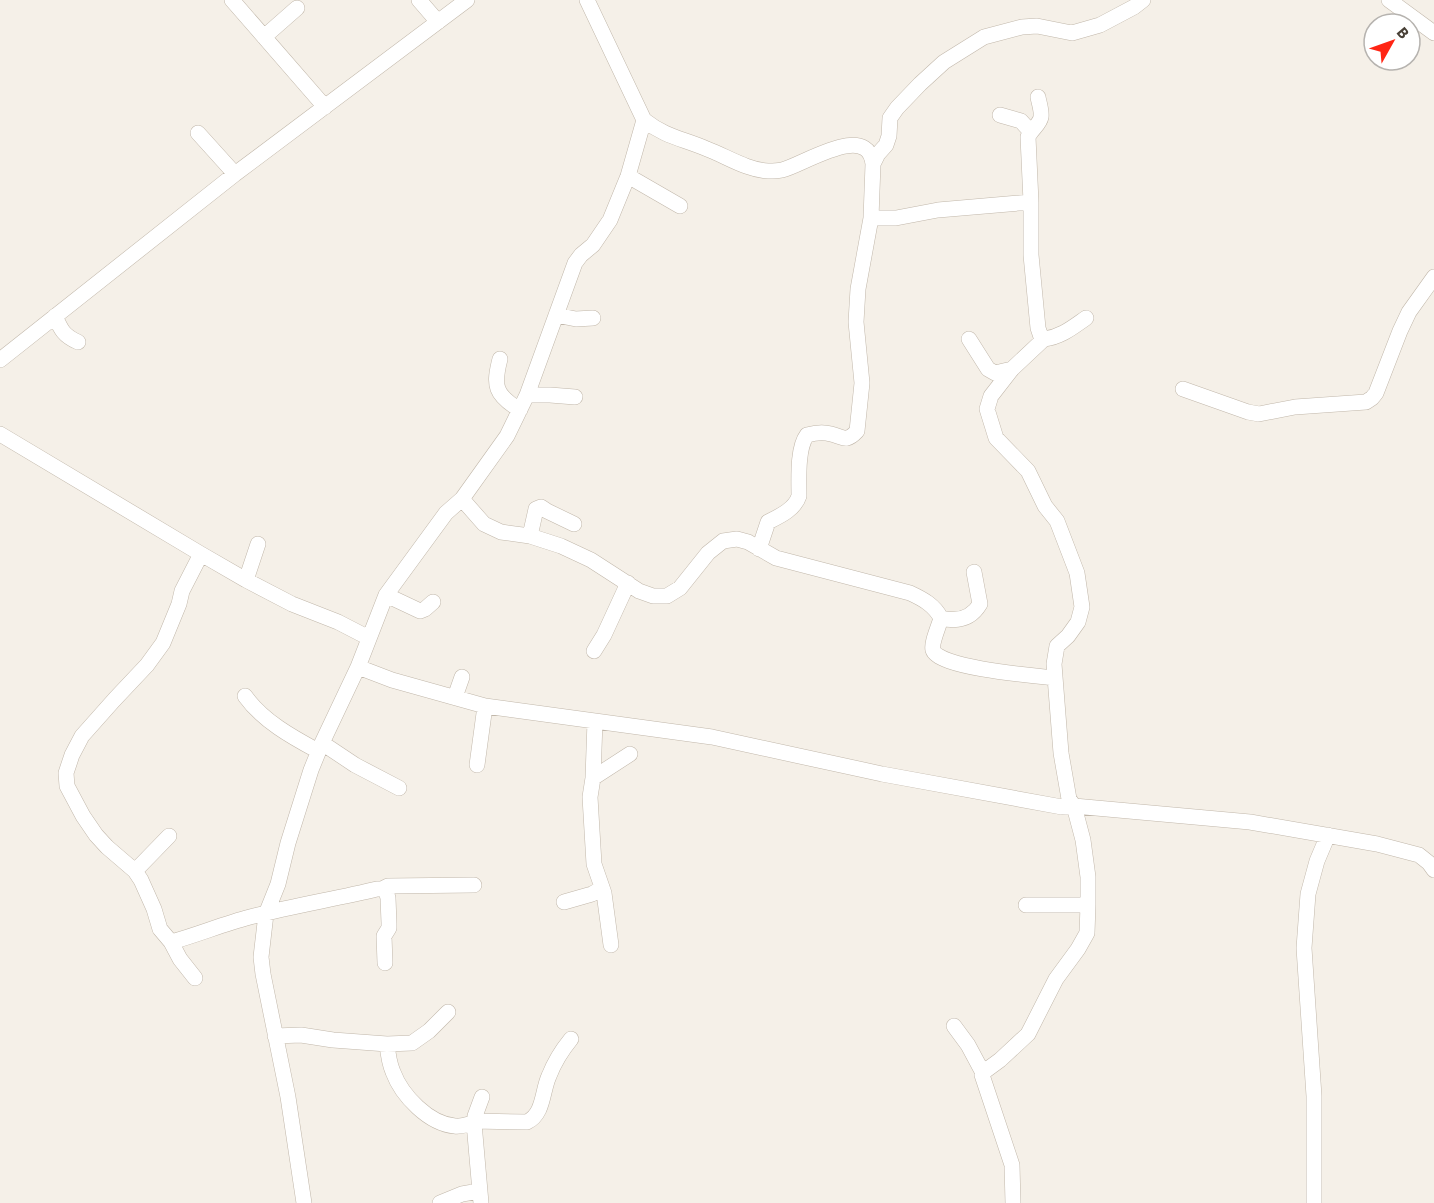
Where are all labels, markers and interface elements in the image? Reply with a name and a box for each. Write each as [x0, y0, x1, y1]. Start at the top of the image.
north arrow [1362, 12, 1422, 72]
text: B [1391, 22, 1414, 44]

